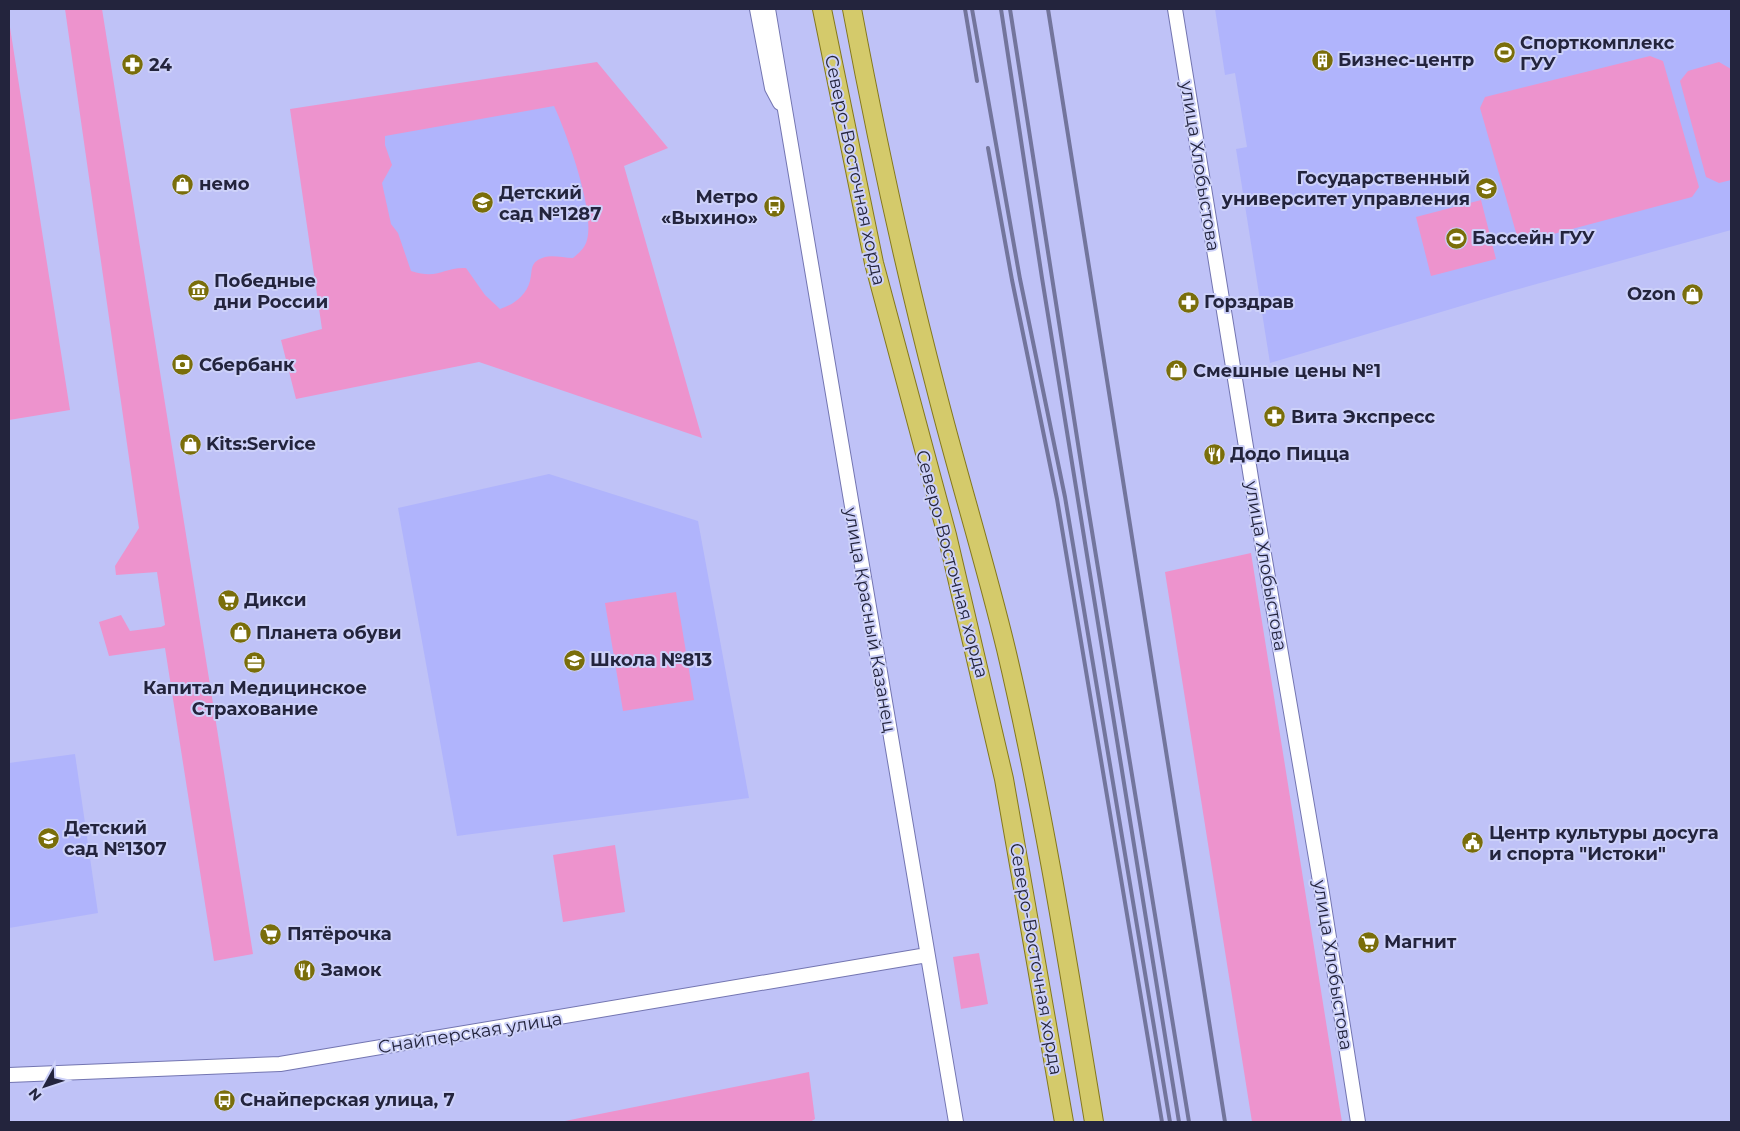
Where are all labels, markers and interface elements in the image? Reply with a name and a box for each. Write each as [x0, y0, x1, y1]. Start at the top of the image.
place label: Спорткомплекс ГУУ [1520, 32, 1675, 75]
sports icon: Спорткомплекс ГУУ [1492, 41, 1516, 65]
building icon: Бизнес-центр [1310, 48, 1334, 72]
place label: Бизнес-центр [1338, 49, 1474, 71]
pharmacy icon: 24 [121, 53, 145, 77]
street label: Северо-Восточная хорда [820, 53, 890, 287]
place label: 24 [149, 54, 172, 76]
street label: улица Хлобыстова [1176, 78, 1224, 253]
place label: Государственный университет управления [1221, 167, 1470, 210]
shop icon: немо [171, 172, 195, 196]
place label: немо [199, 173, 250, 195]
school or university icon: Государственный университет управления [1474, 176, 1498, 200]
place label: Детский сад №1287 [499, 182, 601, 225]
place label: Метро «Выхино» [661, 186, 758, 229]
school or university icon: Детский сад №1287 [471, 191, 495, 215]
bus stop icon: Метро «Выхино» [762, 195, 786, 219]
sports icon: Бассейн ГУУ [1444, 226, 1468, 250]
place label: Бассейн ГУУ [1472, 227, 1595, 249]
place label: Победные дни России [214, 270, 328, 313]
museum icon: Победные дни России [186, 279, 210, 303]
shop icon: Ozon [1680, 282, 1704, 306]
place label: Ozon [1627, 283, 1676, 305]
pharmacy icon: Горздрав [1176, 290, 1200, 314]
place label: Горздрав [1204, 291, 1294, 313]
bank icon: Сбербанк [171, 353, 195, 377]
place label: Сбербанк [199, 354, 295, 376]
shop icon: Смешные цены №1 [1165, 359, 1189, 383]
place label: Смешные цены №1 [1193, 360, 1381, 382]
pharmacy icon: Вита Экспресс [1263, 405, 1287, 429]
place label: Вита Экспресс [1291, 406, 1436, 428]
shop icon: Kits:Service [178, 432, 202, 456]
place label: Kits:Service [206, 433, 316, 455]
restaurant icon: Додо Пицца [1202, 442, 1226, 466]
place label: Додо Пицца [1230, 443, 1350, 465]
street label: Северо-Восточная хорда [911, 448, 993, 680]
street label: улица Хлобыстова [1240, 478, 1292, 653]
street label: улица Красный Казанец [839, 505, 901, 734]
supermarket icon: Дикси [216, 588, 240, 612]
place label: Дикси [244, 589, 306, 611]
shop icon: Планета обуви [228, 621, 252, 645]
place label: Планета обуви [256, 622, 401, 644]
school or university icon: Школа №813 [562, 648, 586, 672]
place label: Школа №813 [590, 649, 712, 671]
office icon: Капитал Медицинское Страхование [243, 651, 267, 675]
place label: Капитал Медицинское Страхование [143, 677, 367, 720]
place label: Детский сад №1307 [64, 817, 167, 860]
place label: Центр культуры досуга и спорта "Истоки" [1489, 822, 1719, 865]
school or university icon: Детский сад №1307 [36, 826, 60, 850]
public building icon: Центр культуры досуга и спорта "Истоки" [1461, 831, 1485, 855]
street label: Северо-Восточная хорда [1005, 841, 1067, 1077]
street label: улица Хлобыстова [1309, 877, 1357, 1052]
supermarket icon: Пятёрочка [259, 922, 283, 946]
place label: Пятёрочка [287, 923, 392, 945]
supermarket icon: Магнит [1356, 930, 1380, 954]
place label: Магнит [1384, 931, 1457, 953]
restaurant icon: Замок [293, 958, 317, 982]
place label: Замок [320, 959, 382, 981]
street label: Снайперская улица [376, 1008, 564, 1058]
north arrow [20, 1061, 70, 1111]
text: N [25, 1084, 46, 1104]
bus stop icon: Снайперская улица, 7 [212, 1088, 236, 1112]
place label: Снайперская улица, 7 [240, 1089, 455, 1111]

